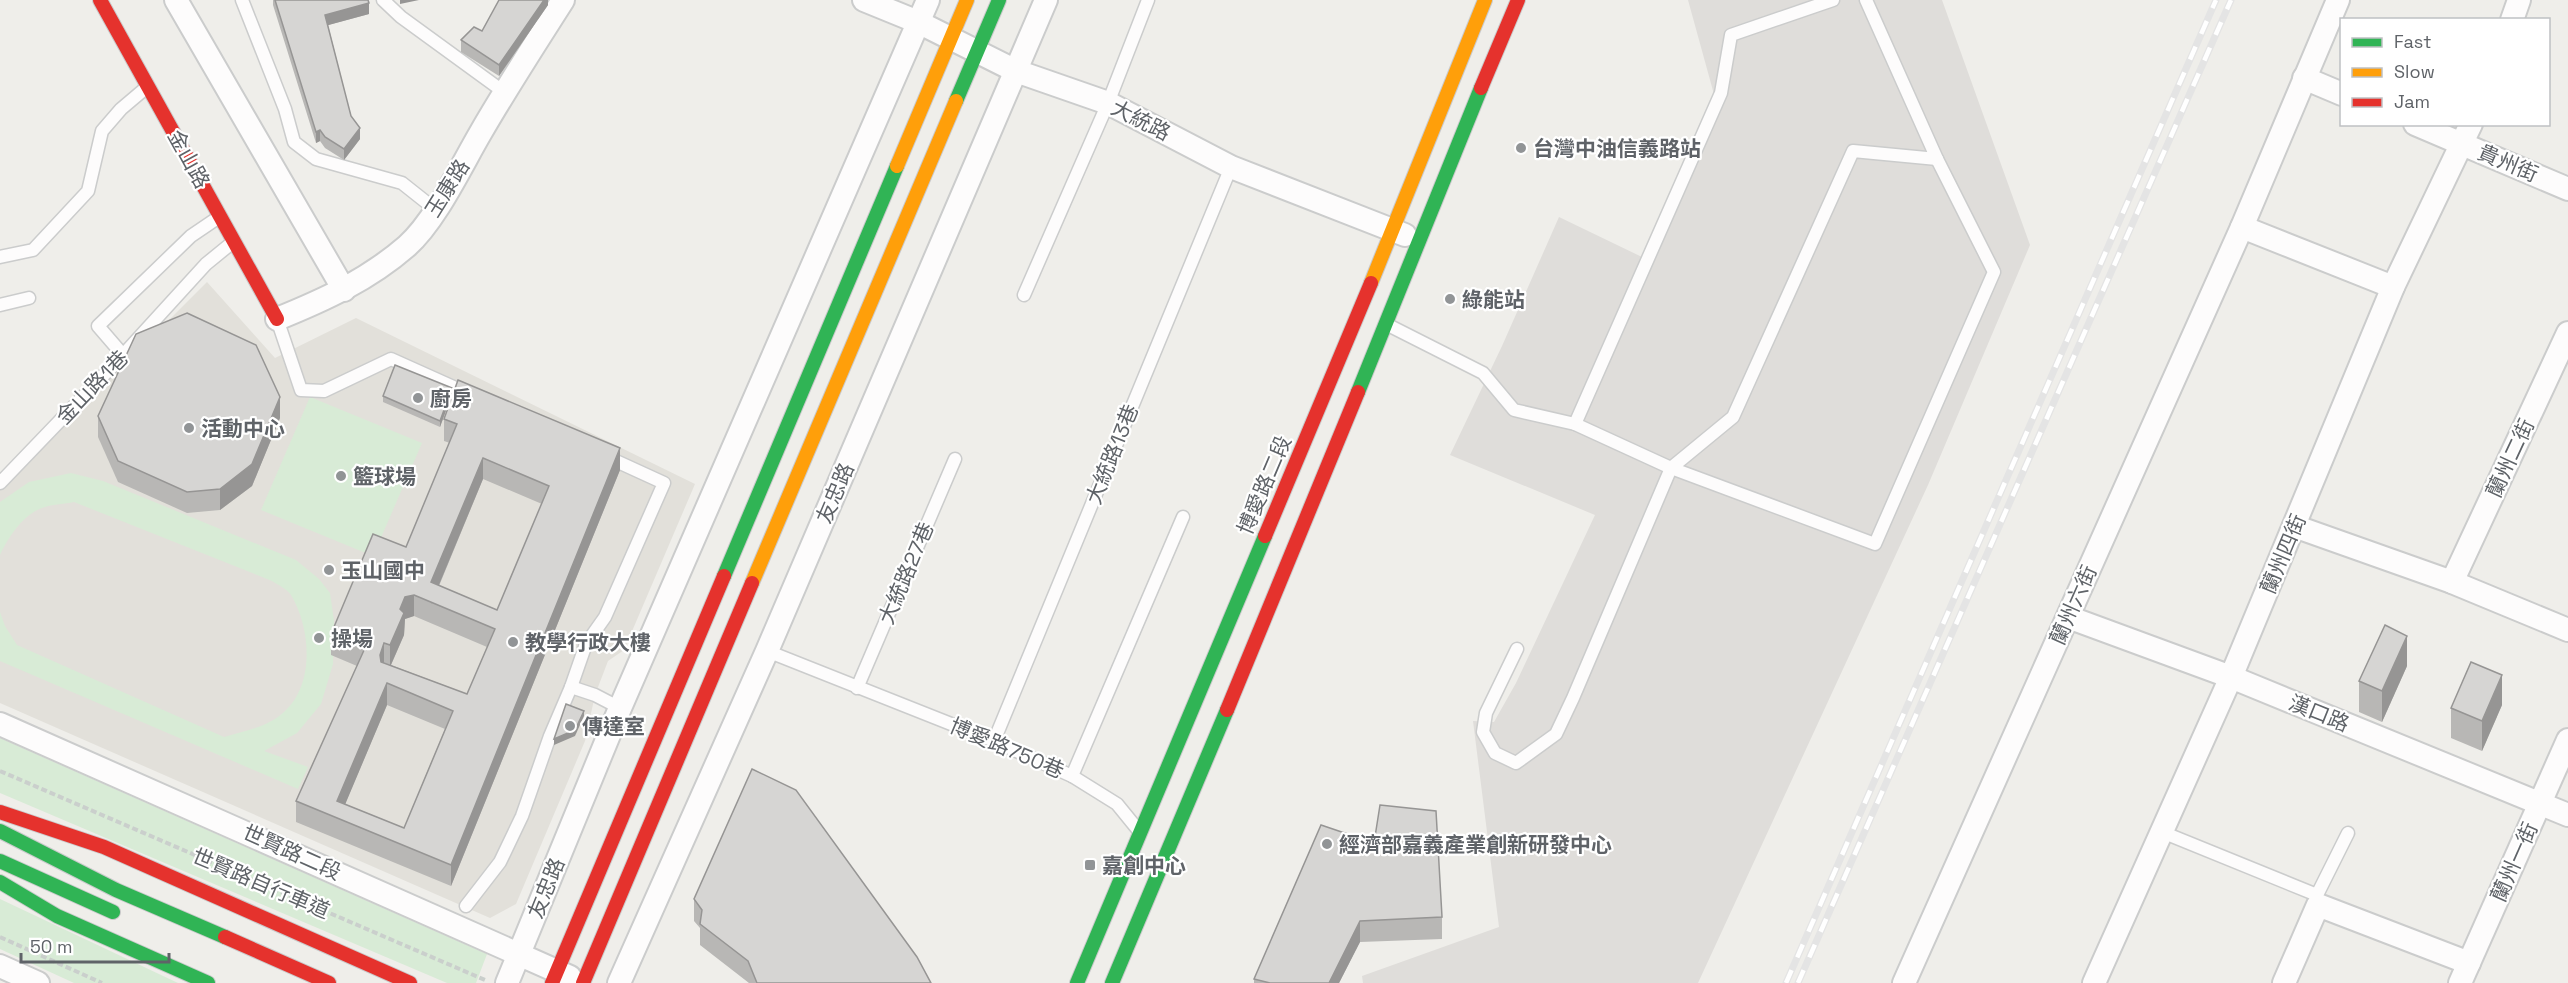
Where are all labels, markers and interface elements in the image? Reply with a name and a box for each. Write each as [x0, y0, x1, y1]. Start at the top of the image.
legend [2340, 18, 2550, 126]
text: Fast [2394, 30, 2431, 53]
text: Slow [2394, 60, 2435, 83]
text: Jam [2394, 90, 2430, 113]
street label: 大統路 [1107, 94, 1175, 146]
street label: 金山路 [162, 125, 216, 193]
place label: 台灣中油信義路站 [1533, 135, 1701, 162]
street label: 貴州街 [2474, 138, 2542, 188]
marker: 台灣中油信義路站 [1514, 141, 1528, 155]
street label: 玉康路 [419, 154, 475, 222]
place label: 綠能站 [1462, 286, 1525, 313]
marker: 綠能站 [1443, 292, 1457, 306]
street label: 金山路1巷 [50, 344, 134, 430]
place label: 廚房 [430, 385, 472, 412]
marker: 廚房 [411, 391, 425, 405]
street label: 大統路13巷 [1080, 400, 1144, 508]
street label: 蘭州二街 [2480, 414, 2540, 502]
place label: 活動中心 [201, 415, 285, 442]
marker: 活動中心 [182, 421, 196, 435]
street label: 博愛路二段 [1231, 431, 1297, 539]
street label: 友忠路 [810, 459, 860, 527]
place label: 籃球場 [353, 463, 416, 490]
marker: 籃球場 [334, 469, 348, 483]
street label: 蘭州四街 [2254, 510, 2312, 598]
street label: 大統路27巷 [872, 518, 940, 628]
place label: 玉山國中 [341, 557, 425, 584]
street label: 蘭州六街 [2044, 561, 2102, 649]
marker: 玉山國中 [322, 563, 336, 577]
place label: 操場 [331, 625, 373, 652]
place label: 教學行政大樓 [525, 629, 651, 656]
marker: 操場 [312, 631, 326, 645]
marker: 教學行政大樓 [506, 635, 520, 649]
street label: 漢口路 [2285, 689, 2353, 737]
street label: 博愛路750巷 [946, 712, 1068, 784]
place label: 傳達室 [582, 713, 645, 740]
marker: 傳達室 [563, 719, 577, 733]
street label: 世賢路二段 [239, 818, 345, 886]
street label: 蘭州一街 [2485, 818, 2543, 906]
place label: 經濟部嘉義產業創新研發中心 [1339, 831, 1612, 858]
marker: 經濟部嘉義產業創新研發中心 [1320, 837, 1334, 851]
street label: 世賢路自行車道 [188, 842, 334, 924]
place label: 嘉創中心 [1102, 852, 1186, 879]
street label: 友忠路 [522, 854, 570, 922]
marker: 嘉創中心 [1083, 858, 1097, 872]
scale bar [21, 926, 170, 964]
text: 50 m [30, 935, 72, 958]

